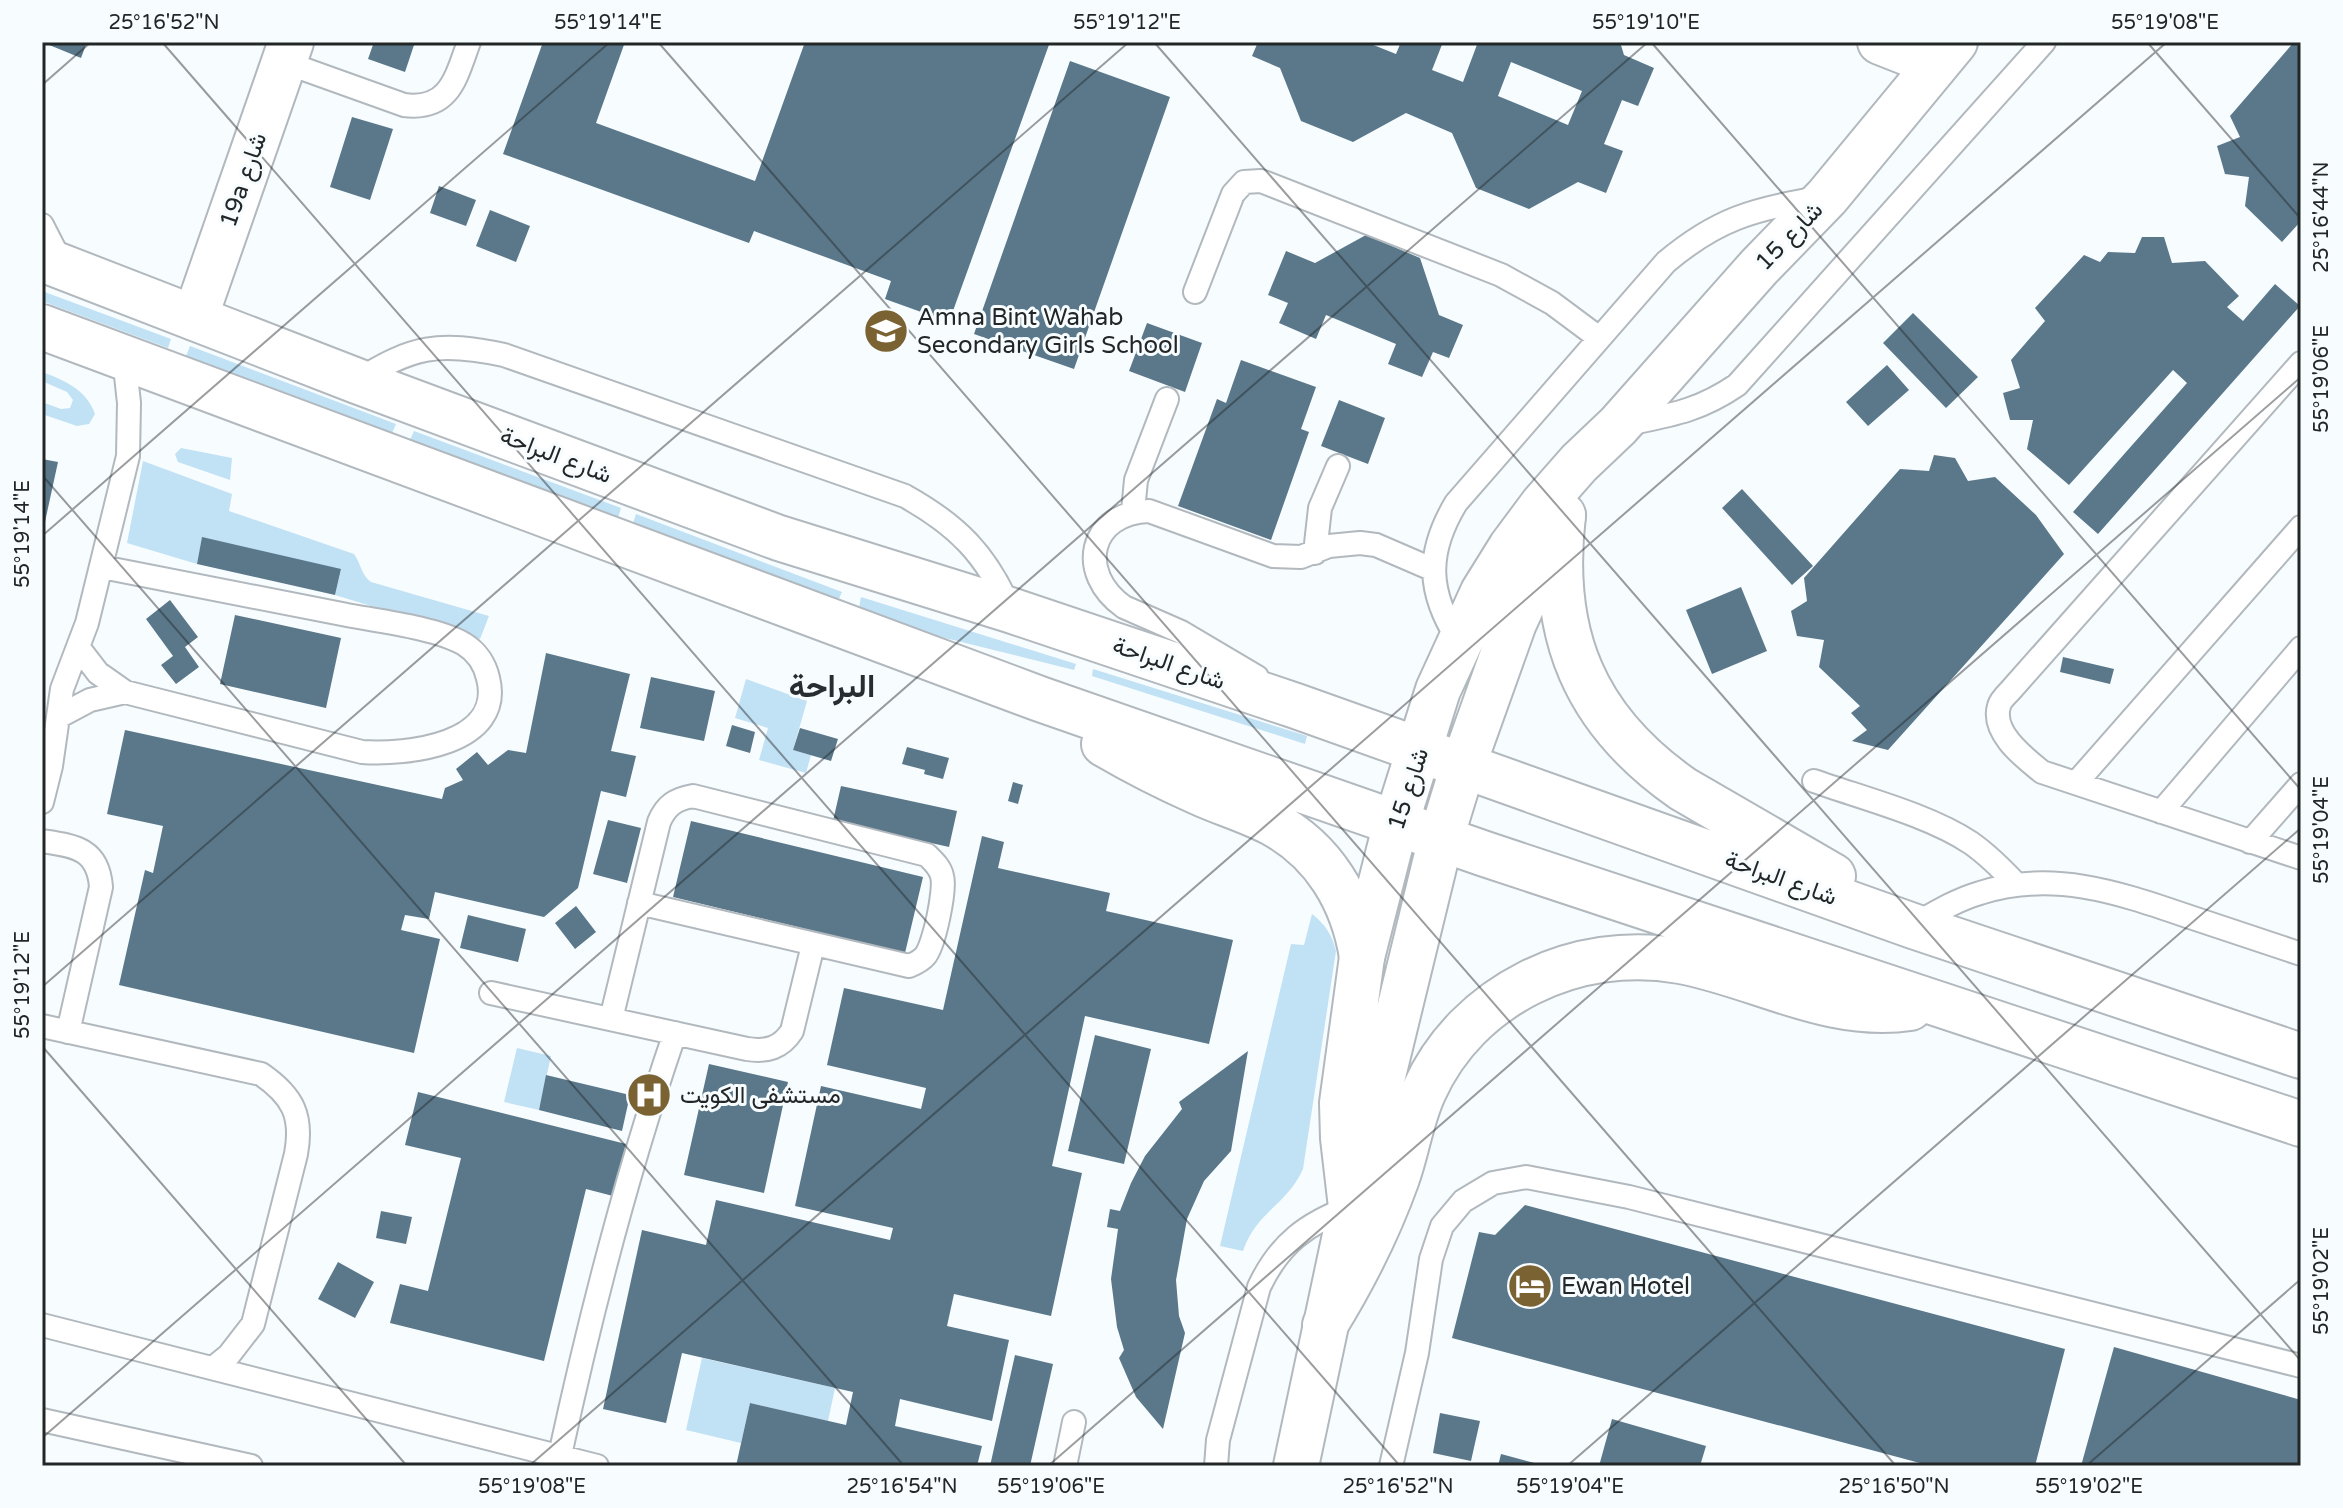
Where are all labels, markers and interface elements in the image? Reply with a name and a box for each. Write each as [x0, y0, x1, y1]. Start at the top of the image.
text: 25°16'52"N [108, 11, 220, 35]
text: 55°19'14"E [554, 11, 662, 35]
text: 55°19'12"E [1073, 11, 1181, 35]
text: 55°19'10"E [1592, 11, 1700, 35]
text: 55°19'08"E [2111, 11, 2219, 35]
street label: 19a شارع [214, 129, 274, 232]
text: 25°16'44"N [2310, 161, 2334, 273]
street label: شارع 15 [1750, 196, 1830, 278]
place label: Amna Bint Wahab Secondary Girls School [917, 303, 1179, 360]
school or university icon: Amna Bint Wahab Secondary Girls School [862, 307, 910, 355]
text: 55°19'06"E [2310, 325, 2334, 433]
street label: شارع البراحة [496, 421, 616, 491]
text: 55°19'14"E [11, 480, 35, 588]
street label: شارع البراحة [1108, 631, 1229, 697]
district label: البراحة [789, 668, 875, 706]
street label: شارع 15 [1382, 744, 1436, 834]
text: 55°19'04"E [2310, 776, 2334, 884]
street label: شارع البراحة [1721, 845, 1841, 913]
text: 55°19'12"E [11, 931, 35, 1039]
hospital icon: مستشفى الكويت [625, 1071, 673, 1119]
place label: مستشفى الكويت [680, 1081, 841, 1110]
text: 55°19'02"E [2310, 1227, 2334, 1335]
hotel icon: Ewan Hotel [1506, 1262, 1554, 1310]
place label: Ewan Hotel [1561, 1272, 1690, 1301]
text: 55°19'08"E [478, 1475, 586, 1499]
text: 25°16'54"N [846, 1475, 958, 1499]
text: 55°19'06"E [997, 1475, 1105, 1499]
text: 25°16'52"N [1342, 1475, 1454, 1499]
text: 55°19'04"E [1516, 1475, 1624, 1499]
text: 25°16'50"N [1838, 1475, 1950, 1499]
text: 55°19'02"E [2035, 1475, 2143, 1499]

